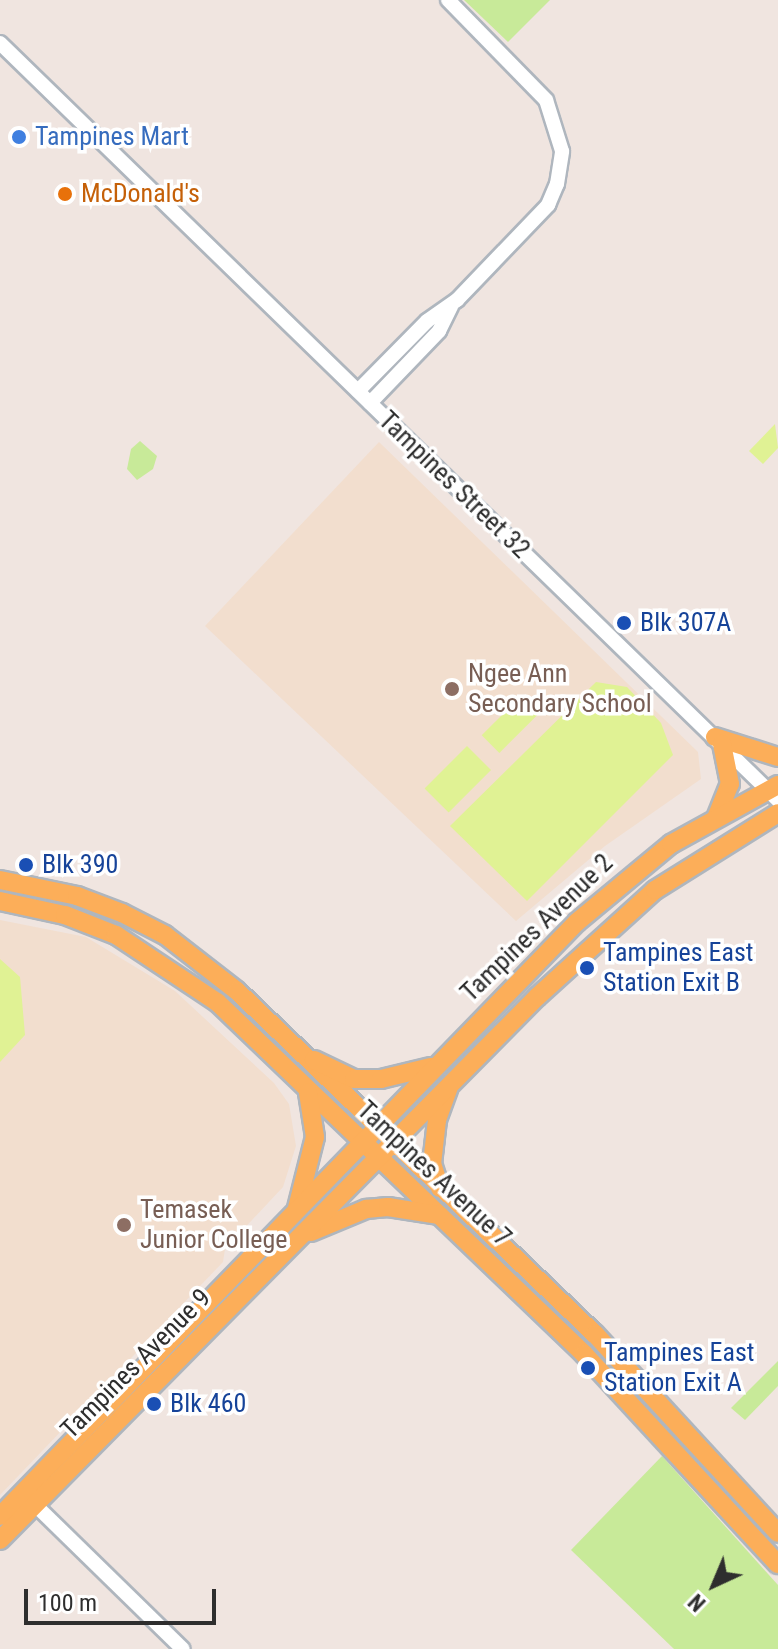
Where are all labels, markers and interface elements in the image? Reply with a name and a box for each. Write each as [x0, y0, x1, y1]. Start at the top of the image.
place label: Tampines Mart [35, 121, 189, 153]
marker: Tampines Mart [10, 128, 28, 146]
place label: McDonald's [81, 178, 200, 210]
marker: McDonald's [56, 185, 74, 203]
street label: Tampines Street 32 [372, 405, 536, 565]
place label: Blk 307A [640, 607, 731, 639]
marker: Blk 307A [615, 614, 633, 632]
place label: Ngee Ann Secondary School [468, 658, 652, 720]
marker: Ngee Ann Secondary School [443, 680, 461, 698]
street label: Tampines Avenue 2 [455, 848, 619, 1008]
place label: Blk 390 [42, 849, 118, 881]
marker: Blk 390 [17, 856, 35, 874]
place label: Tampines East Station Exit B [603, 937, 753, 998]
marker: Tampines East Station Exit B [578, 959, 596, 977]
street label: Tampines Avenue 7 [351, 1095, 517, 1253]
place label: Temasek Junior College [140, 1194, 288, 1256]
marker: Temasek Junior College [115, 1216, 133, 1234]
street label: Tampines Avenue 9 [55, 1283, 217, 1445]
place label: Tampines East Station Exit A [604, 1337, 754, 1398]
marker: Tampines East Station Exit A [579, 1359, 597, 1377]
place label: Blk 460 [170, 1388, 246, 1420]
marker: Blk 460 [145, 1395, 163, 1413]
north arrow [674, 1545, 754, 1625]
scale bar [28, 1573, 220, 1623]
text: 100 m [38, 1589, 97, 1617]
text: N [683, 1589, 711, 1616]

